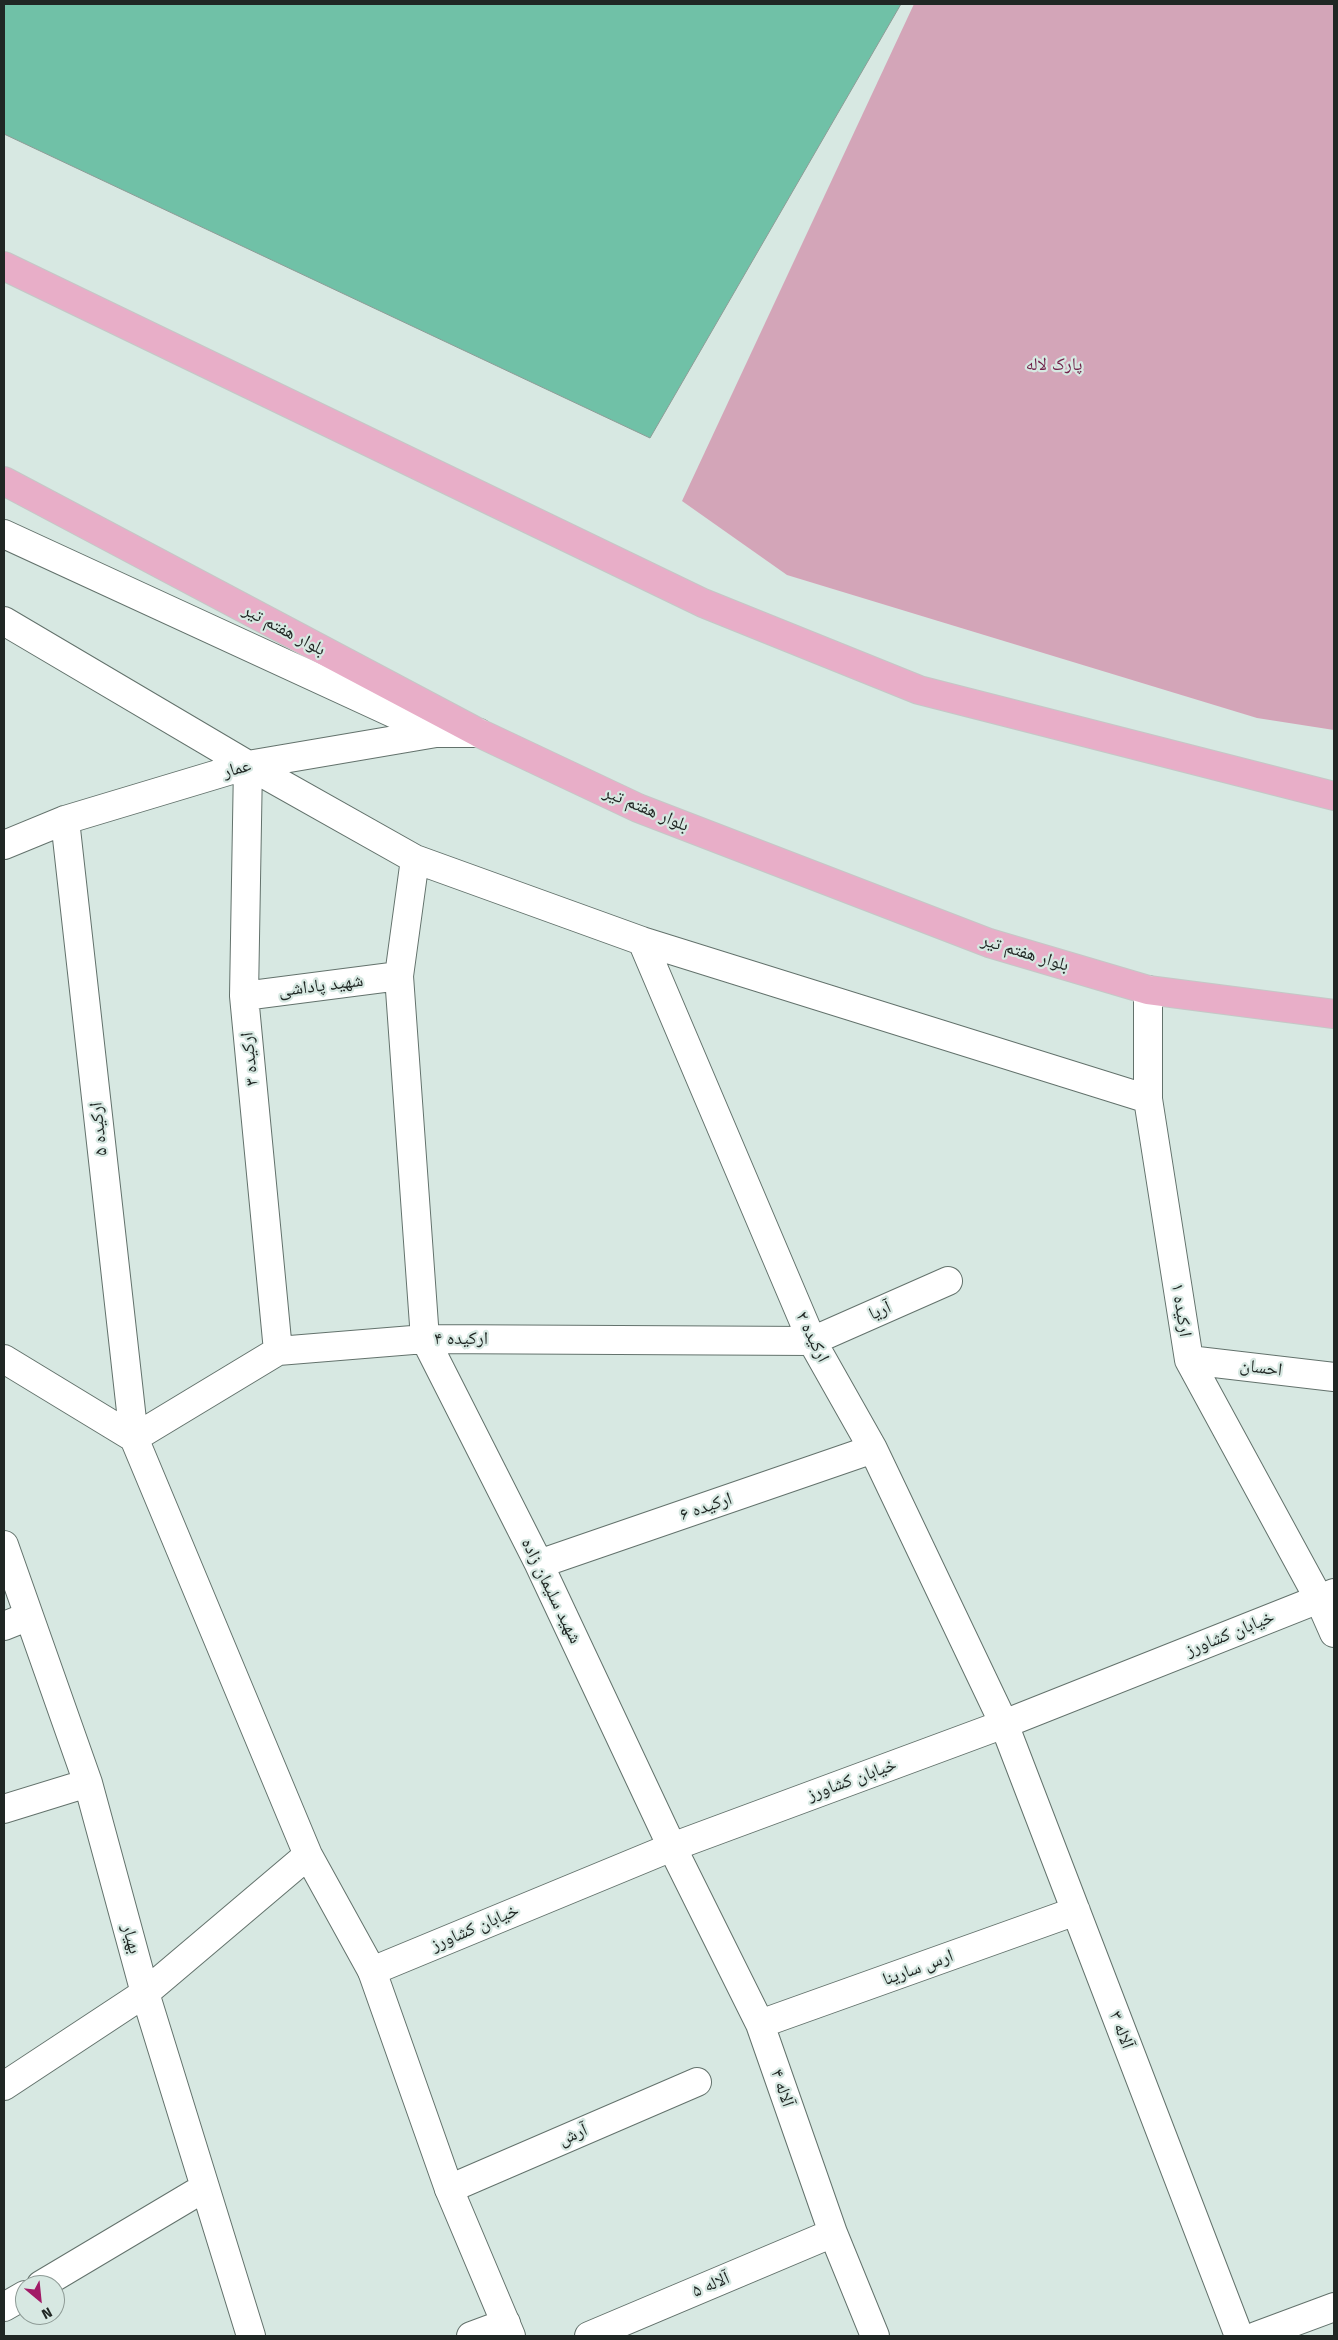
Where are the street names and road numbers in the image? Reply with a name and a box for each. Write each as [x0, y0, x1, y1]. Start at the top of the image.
street label: بلوار هفتم تیر [239, 599, 329, 661]
street label: عمار [221, 755, 253, 783]
street label: بلوار هفتم تیر [600, 781, 692, 837]
street label: بلوار هفتم تیر [979, 929, 1071, 977]
street label: شهید پاداشی [277, 970, 365, 1002]
street label: ارکیده ۳ [236, 1031, 264, 1087]
street label: ارکیده ۵ [85, 1101, 113, 1157]
street label: ارکیده ۱ [1166, 1282, 1196, 1338]
street label: آریا [866, 1297, 894, 1325]
street label: ارکیده ۲ [790, 1308, 834, 1366]
street label: ارکیده ۴ [434, 1328, 488, 1350]
street label: احسان [1238, 1355, 1284, 1381]
street label: ارکیده ۶ [677, 1488, 735, 1526]
street label: شهید سلیمان زاده [516, 1535, 586, 1647]
street label: خیابان کشاورز [1183, 1606, 1277, 1662]
street label: خیابان کشاورز [804, 1754, 900, 1806]
street label: خیابان کشاورز [428, 1900, 522, 1956]
street label: بهیار [117, 1922, 145, 1956]
street label: ارس سارینا [880, 1945, 956, 1991]
street label: آلاله ۳ [1104, 2008, 1138, 2052]
street label: آلاله ۴ [766, 2066, 798, 2110]
street label: آرش [555, 2119, 591, 2151]
street label: آلاله ۵ [689, 2268, 733, 2302]

